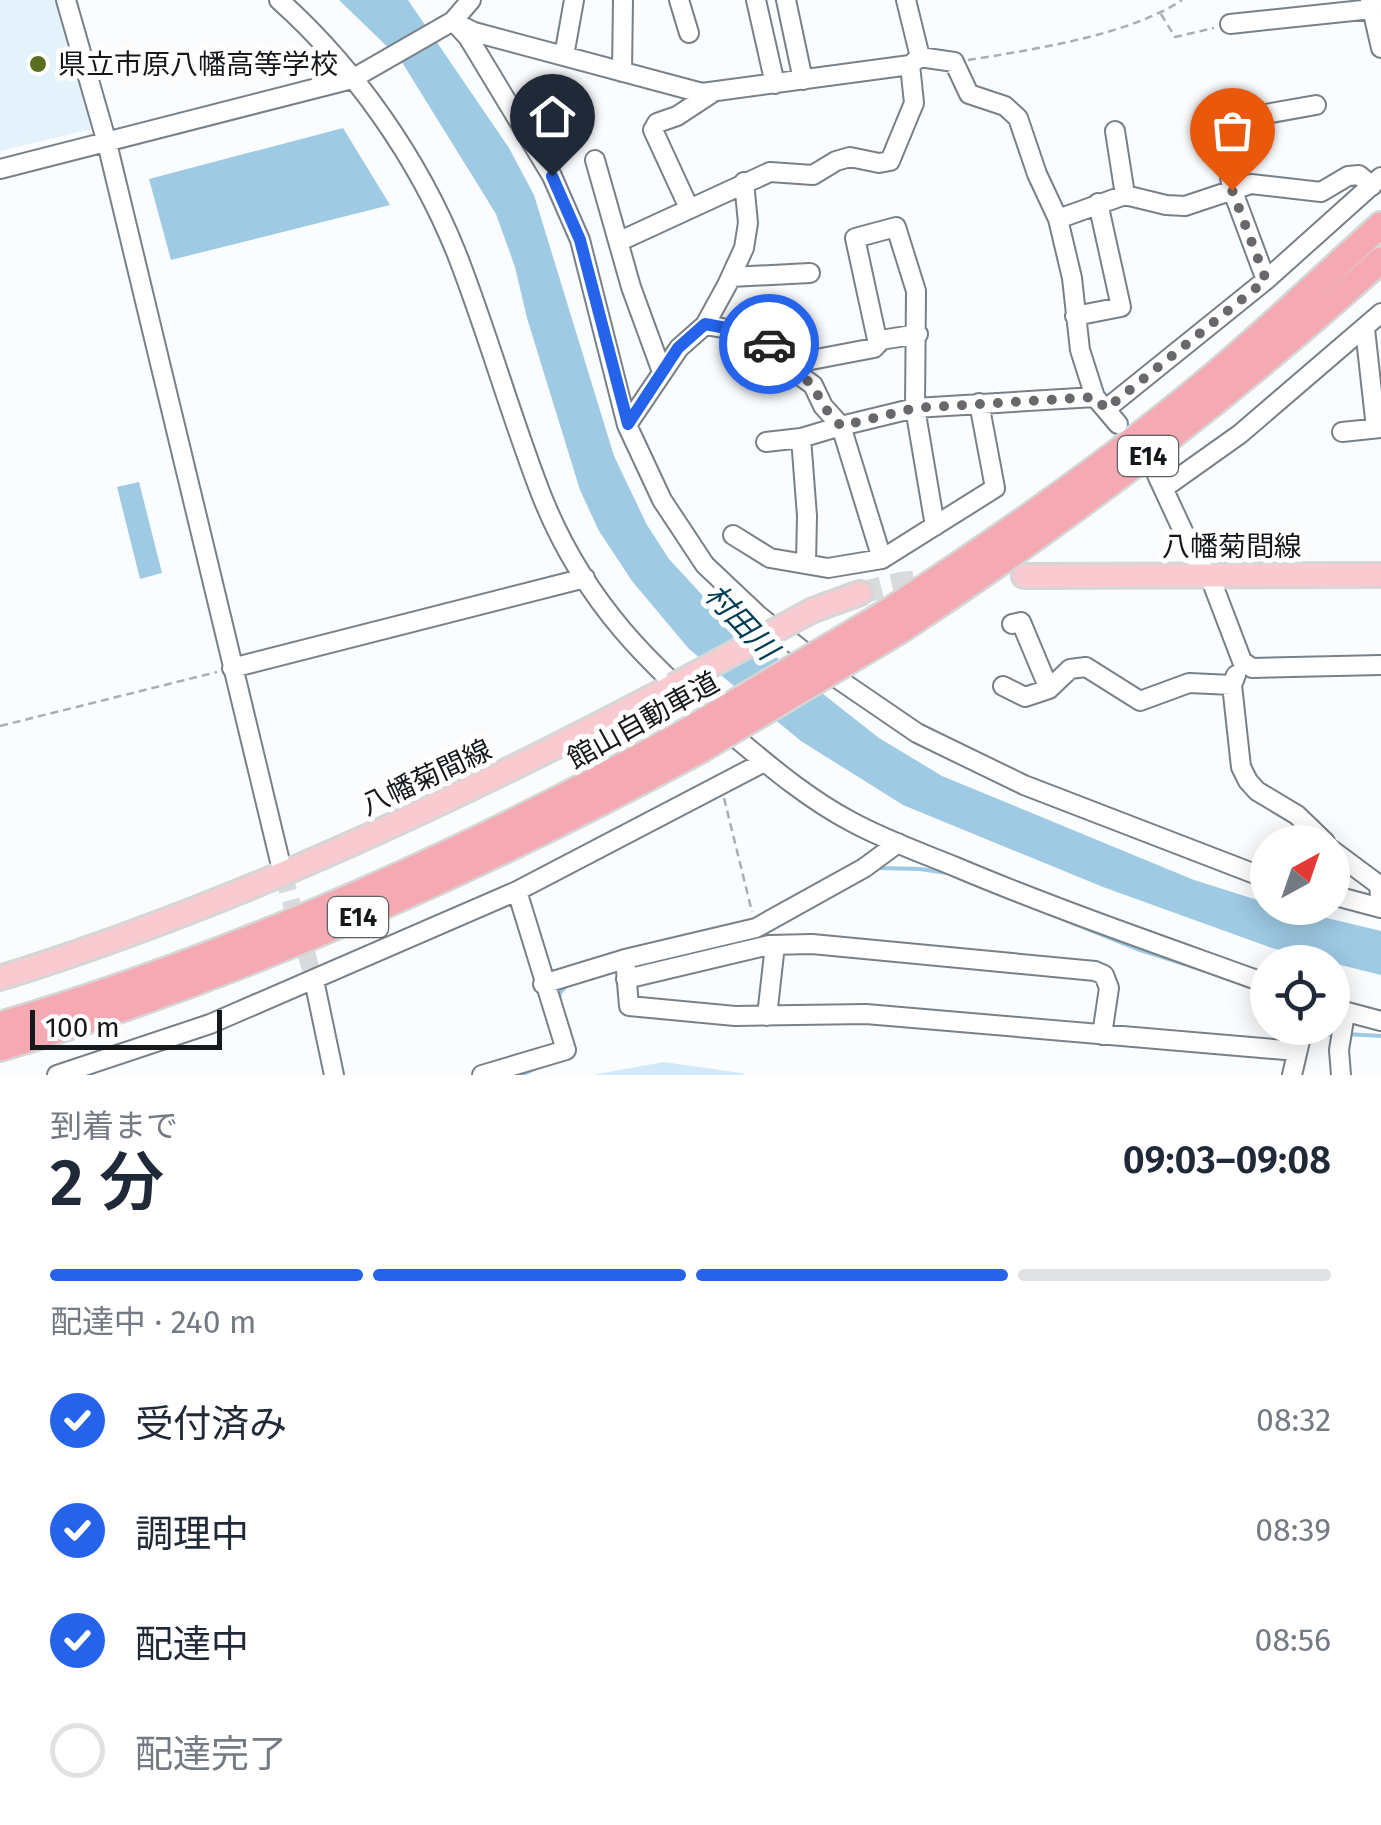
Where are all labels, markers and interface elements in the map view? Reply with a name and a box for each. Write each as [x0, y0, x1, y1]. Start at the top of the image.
place label: 県立市原八幡高等学校 [58, 48, 338, 81]
marker: 県立市原八幡高等学校 [27, 53, 49, 75]
pin [510, 74, 595, 177]
pin [1190, 88, 1275, 191]
icon: home [525, 89, 580, 144]
icon: bag [1205, 103, 1260, 158]
courier [719, 294, 819, 394]
icon: car [742, 317, 797, 372]
road number: E14 [1118, 436, 1178, 476]
street label: 八幡菊間線 [1162, 530, 1302, 563]
water label: 村田川 [697, 577, 787, 669]
street label: 館山自動車道 [562, 665, 725, 776]
street label: 八幡菊間線 [356, 733, 497, 822]
north arrow [1250, 825, 1350, 925]
map controls [1250, 825, 1350, 1045]
road number: E14 [328, 897, 388, 937]
button: locate [1250, 945, 1350, 1045]
scale bar [30, 1005, 222, 1050]
text: 100 m [45, 1011, 120, 1044]
text: 到着まで [50, 1107, 178, 1145]
text: 09:03–09:08 [1123, 1137, 1331, 1183]
text: 2 分 [50, 1144, 164, 1222]
text: 配達中 · 240 m [50, 1303, 256, 1341]
icon: check [50, 1393, 105, 1448]
text: 受付済み [135, 1401, 287, 1447]
text: 08:32 [1256, 1401, 1331, 1439]
icon: check [50, 1503, 105, 1558]
text: 調理中 [135, 1511, 249, 1557]
text: 08:39 [1255, 1511, 1331, 1549]
icon: check [50, 1613, 105, 1668]
text: 配達中 [135, 1621, 249, 1667]
text: 08:56 [1255, 1621, 1331, 1659]
text: 配達完了 [135, 1731, 287, 1777]

